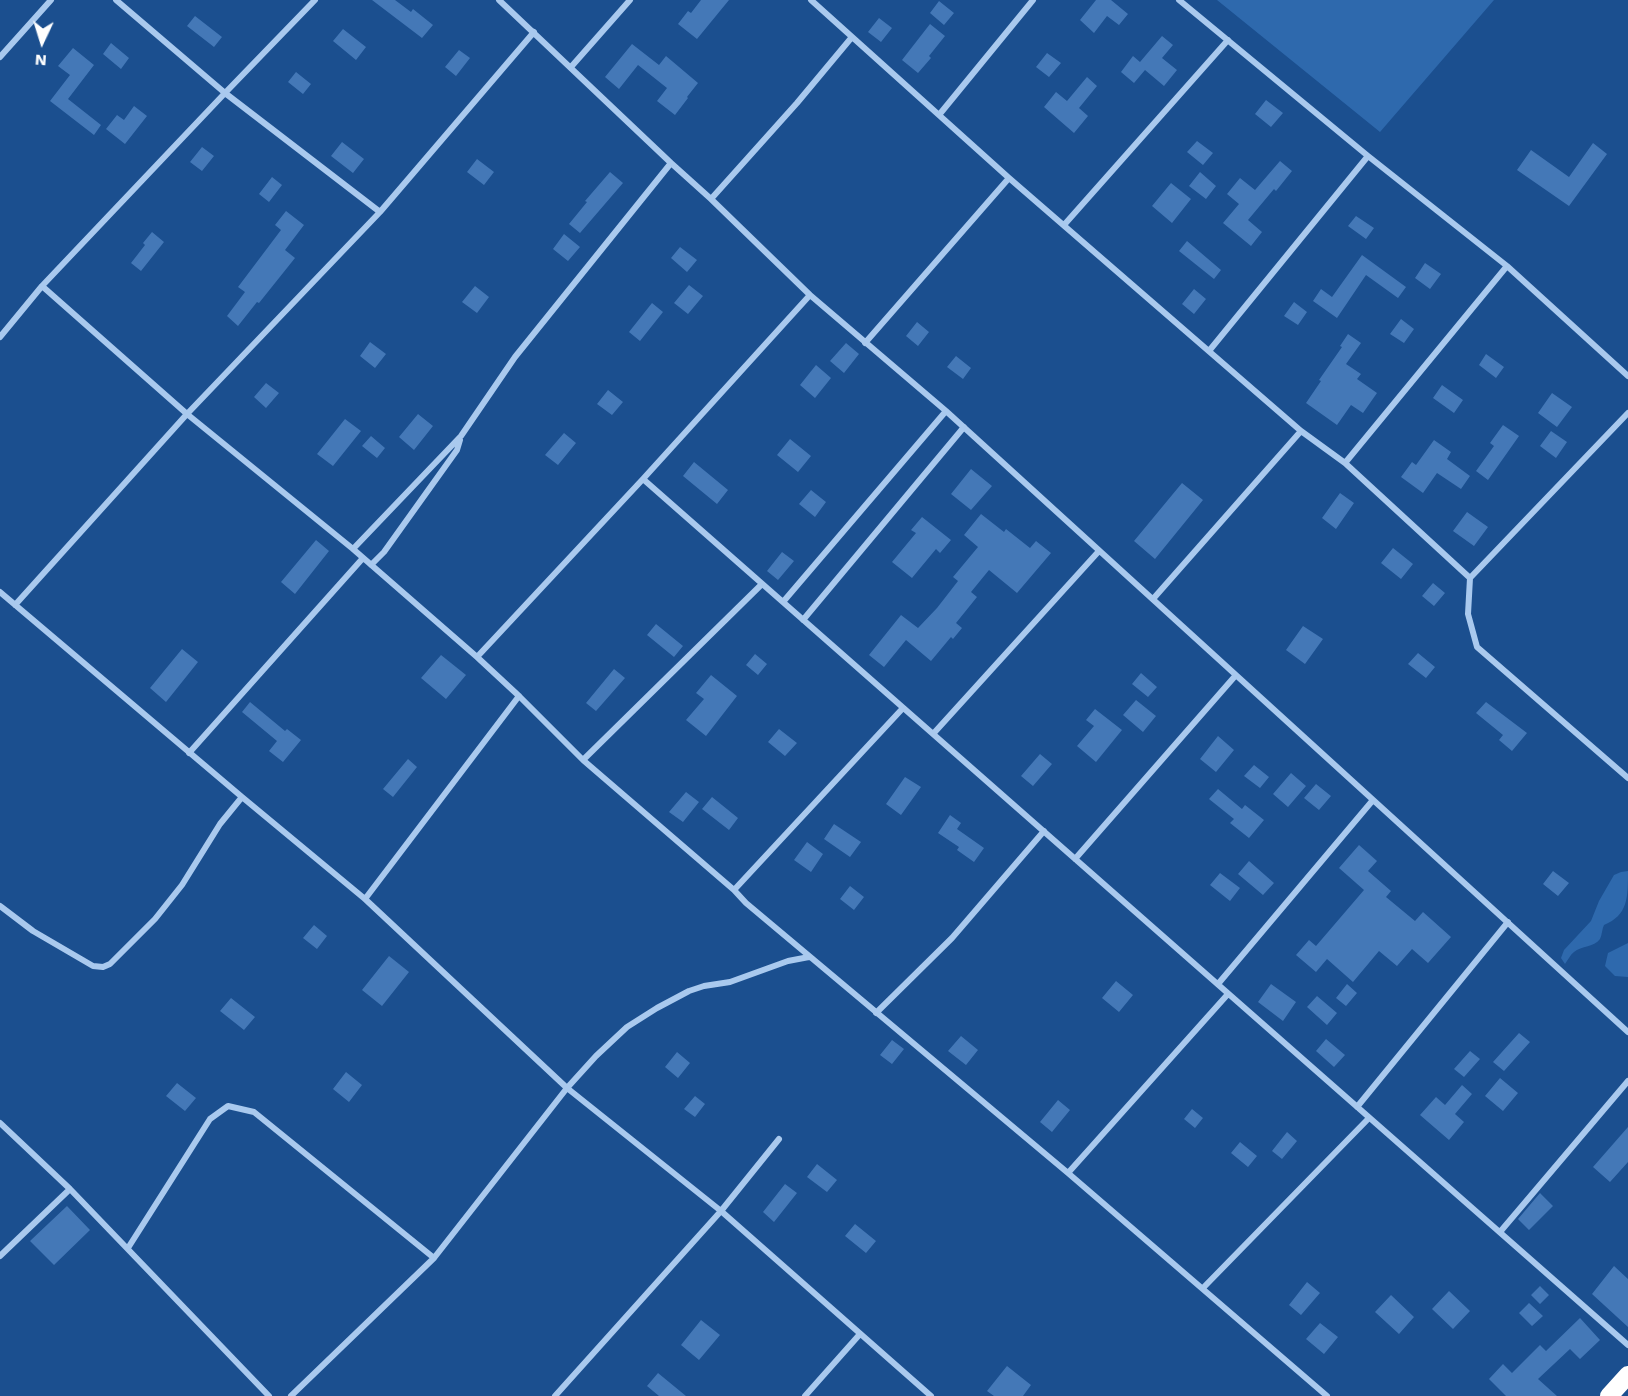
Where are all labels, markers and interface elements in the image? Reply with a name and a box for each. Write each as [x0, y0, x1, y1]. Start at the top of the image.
north arrow [12, 12, 72, 72]
text: N [34, 51, 47, 70]

